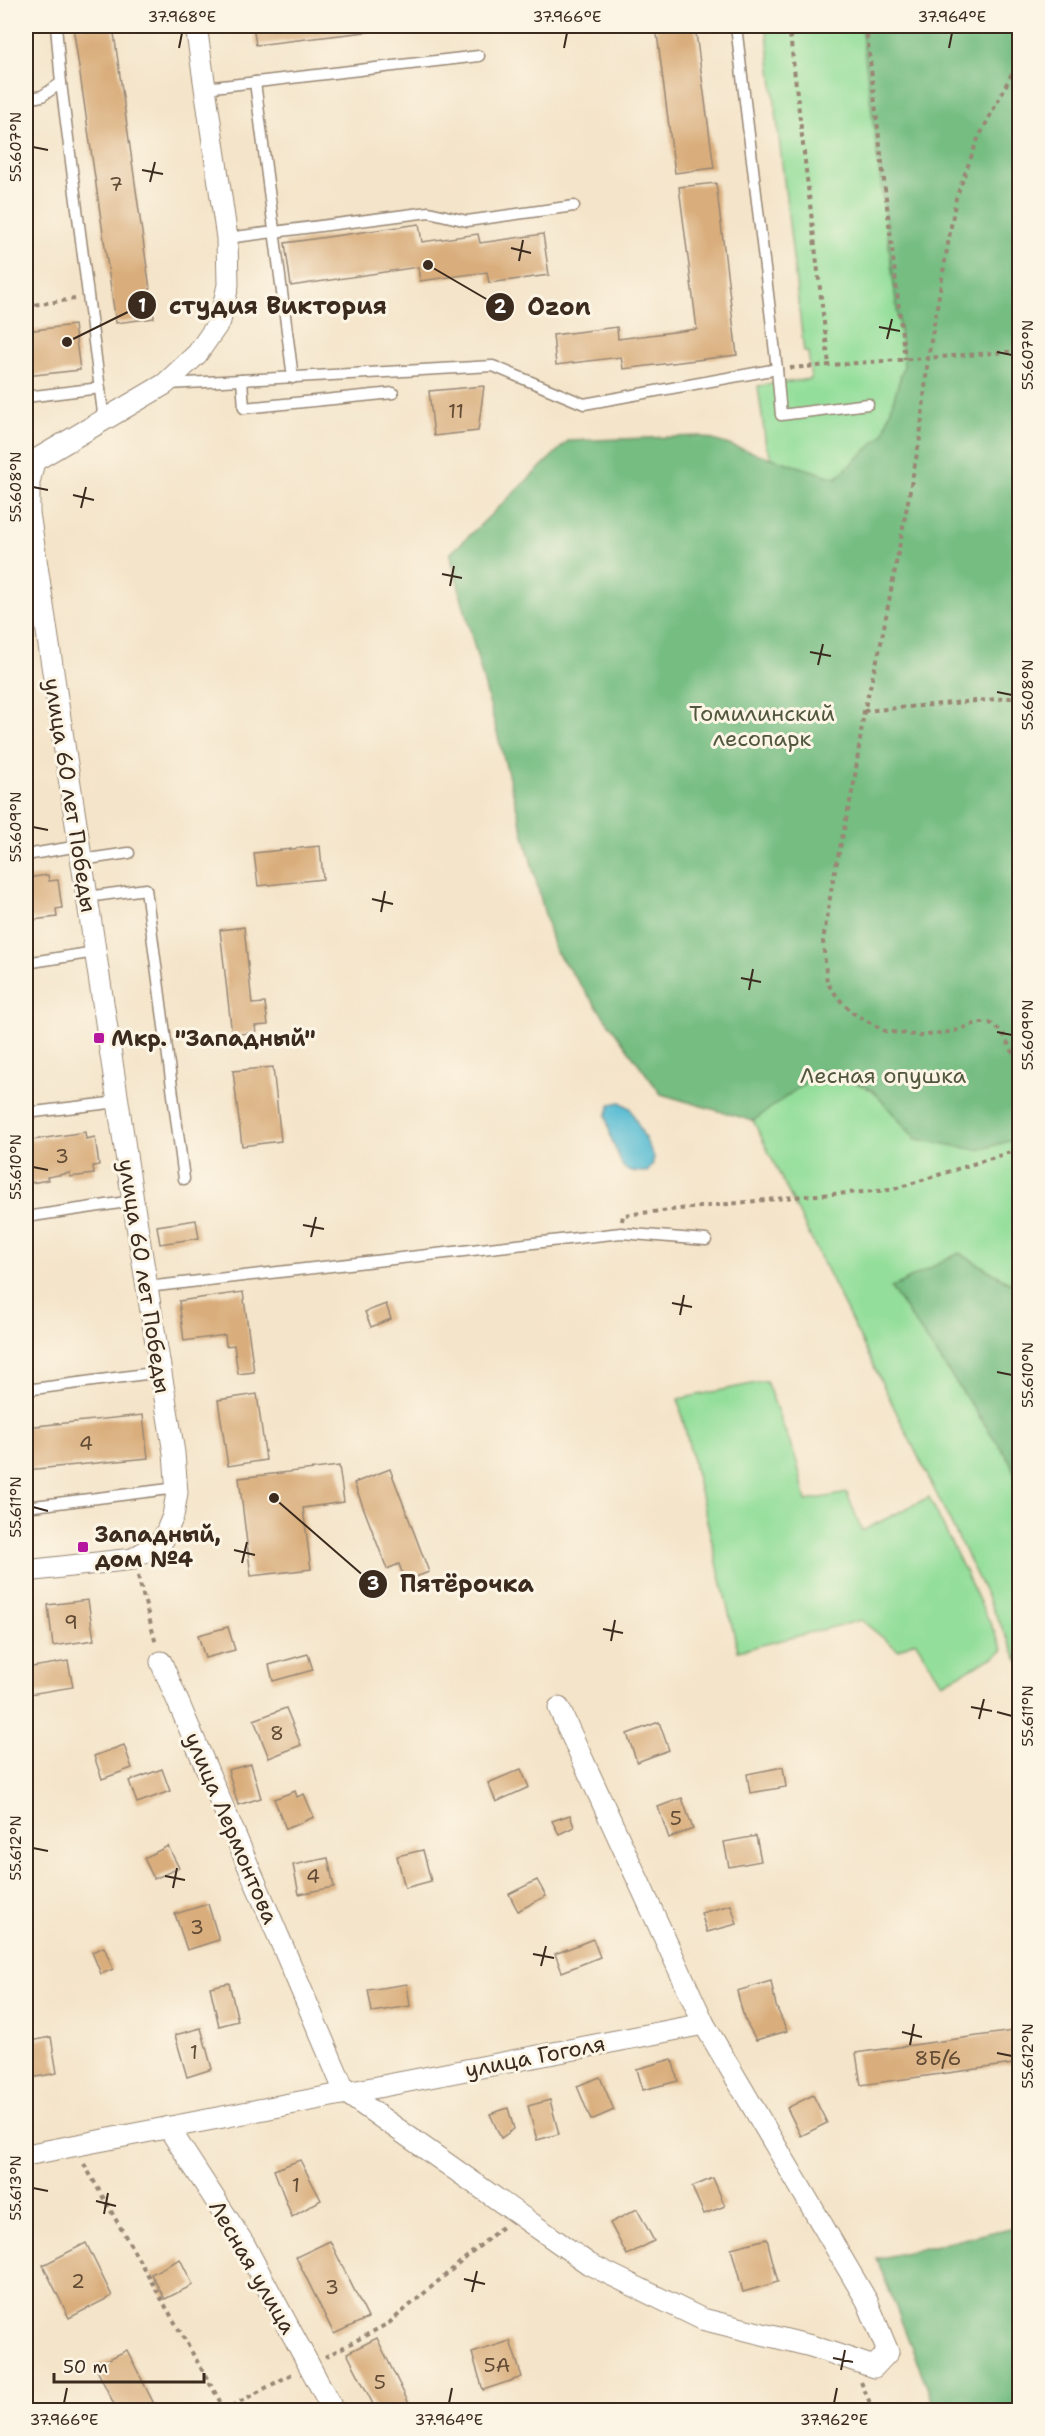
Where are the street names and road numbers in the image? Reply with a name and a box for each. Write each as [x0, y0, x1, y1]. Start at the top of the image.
street label: улица 60 лет Победы [38, 676, 103, 914]
street label: улица 60 лет Победы [112, 1157, 177, 1395]
street label: улица Лермонтова [178, 1728, 285, 1929]
street label: улица Гоголя [463, 2029, 608, 2084]
street label: Лесная улица [203, 2195, 303, 2340]

